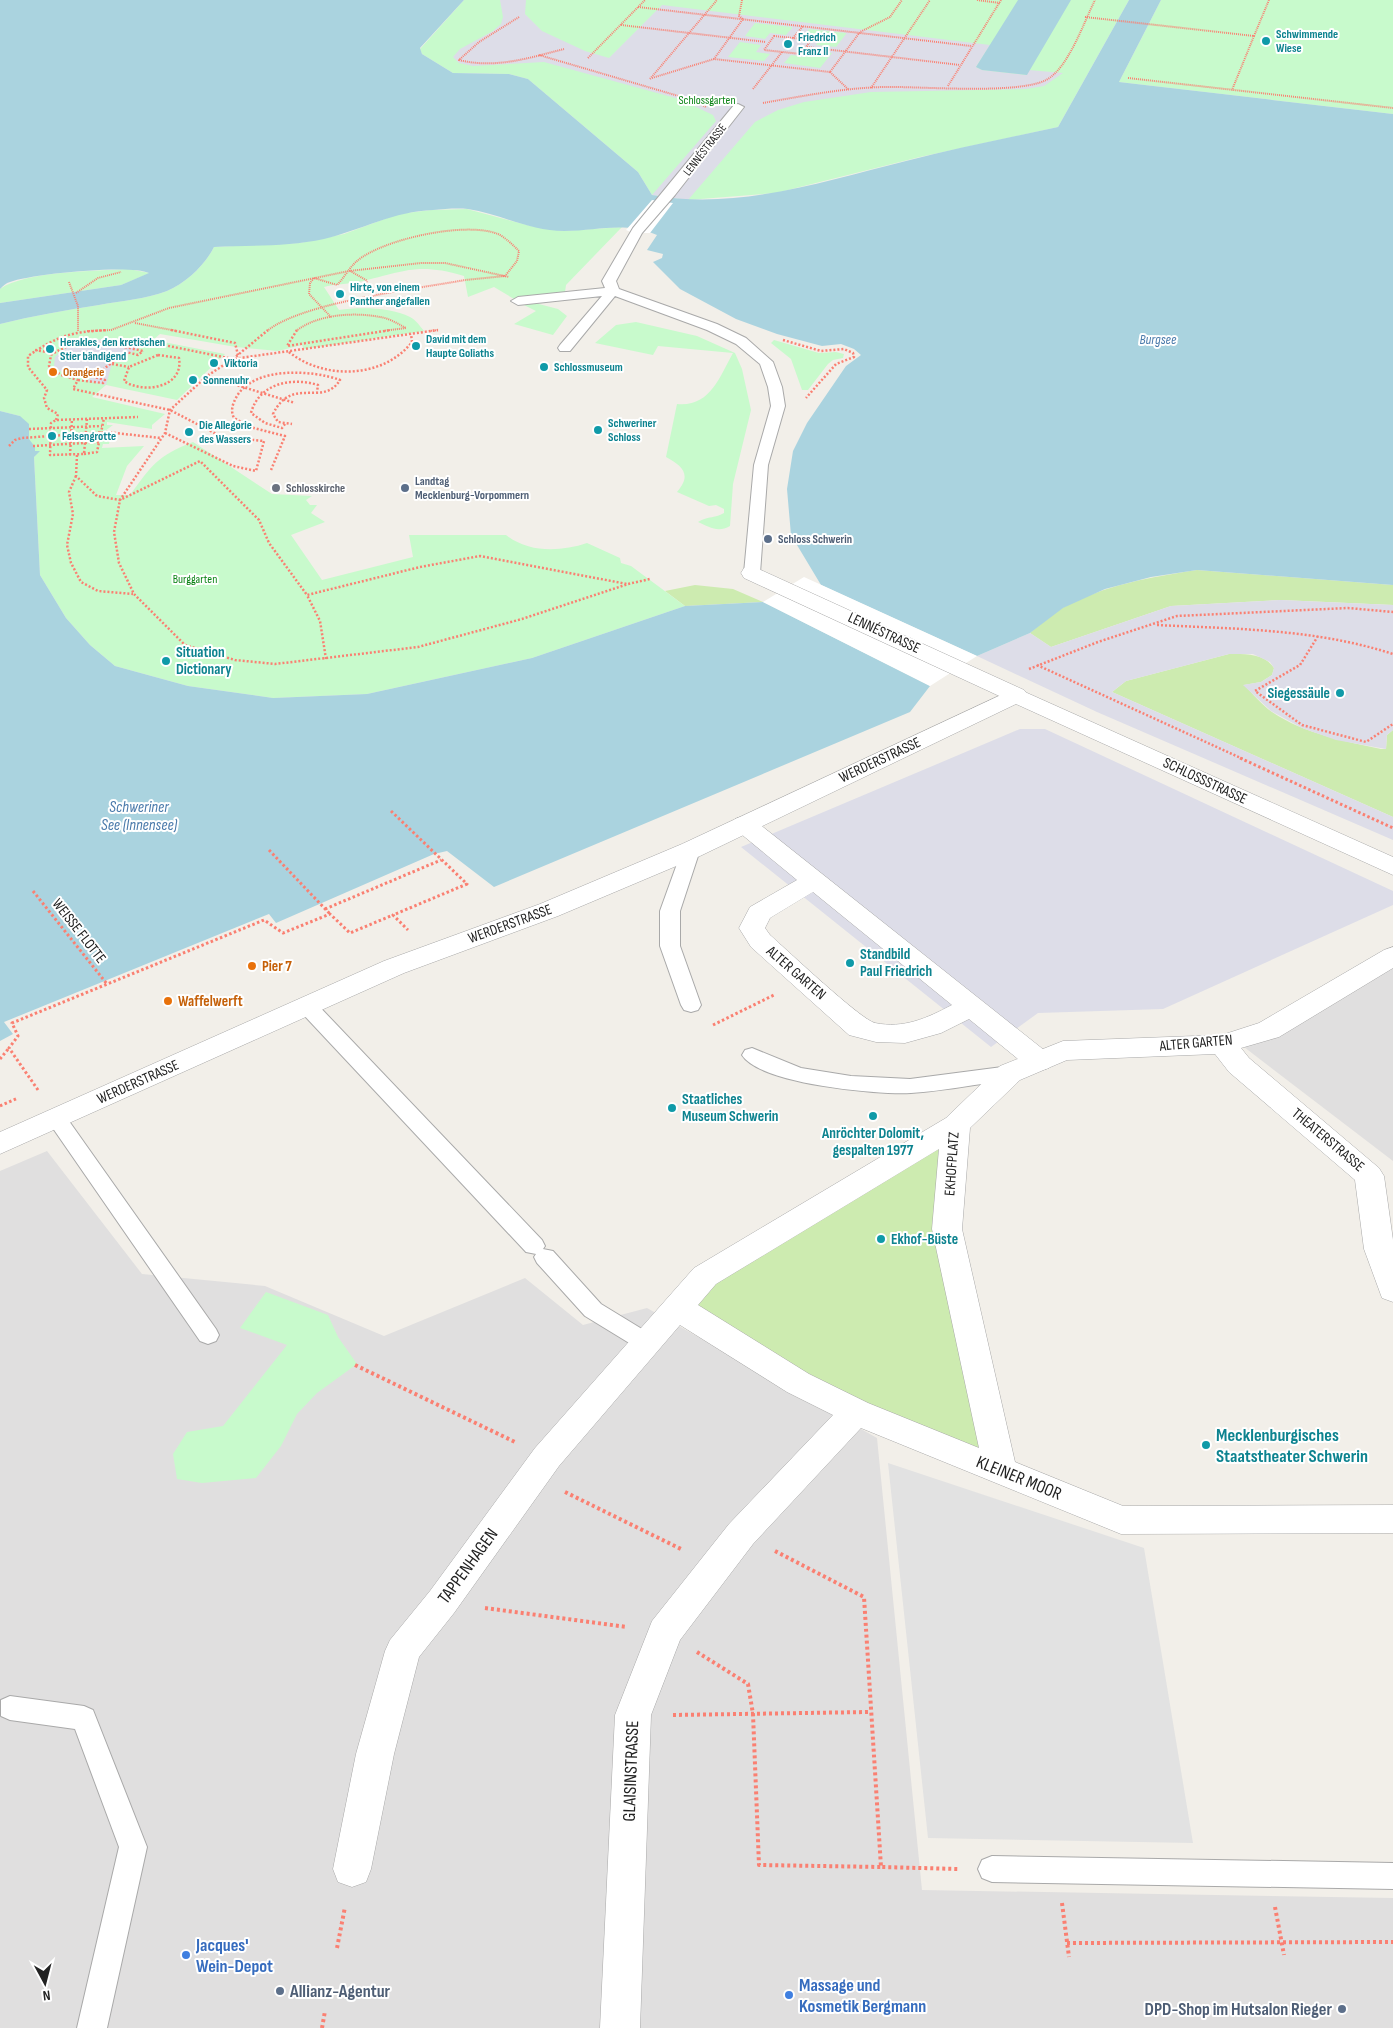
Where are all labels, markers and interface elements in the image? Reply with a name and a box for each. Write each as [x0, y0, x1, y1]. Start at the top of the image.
place label: Schwimmende Wiese [1276, 27, 1338, 56]
place label: Friedrich Franz II [798, 30, 836, 59]
marker: Schwimmende Wiese [1260, 35, 1272, 47]
marker: Friedrich Franz II [782, 38, 794, 50]
park label: Schlossgarten [678, 93, 736, 108]
street label: LENNÉSTRASSE [680, 121, 730, 179]
place label: Hirte, von einem Panther angefallen [350, 280, 430, 309]
marker: Hirte, von einem Panther angefallen [334, 288, 346, 300]
water label: Burgsee [1139, 331, 1177, 348]
place label: David mit dem Haupte Goliaths [426, 332, 494, 361]
place label: Herakles, den kretischen Stier bändigend [60, 335, 165, 364]
marker: David mit dem Haupte Goliaths [410, 340, 422, 352]
marker: Herakles, den kretischen Stier bändigend [44, 343, 56, 355]
place label: Viktoria [224, 356, 258, 371]
marker: Viktoria [208, 357, 220, 369]
place label: Schlossmuseum [554, 360, 623, 375]
marker: Schlossmuseum [538, 361, 550, 373]
place label: Orangerie [63, 365, 104, 380]
marker: Orangerie [47, 366, 59, 378]
place label: Sonnenuhr [203, 373, 249, 388]
marker: Sonnenuhr [187, 374, 199, 386]
place label: Schweriner Schloss [608, 416, 657, 445]
place label: Die Allegorie des Wassers [199, 418, 252, 447]
marker: Schweriner Schloss [592, 424, 604, 436]
marker: Die Allegorie des Wassers [183, 426, 195, 438]
place label: Felsengrotte [62, 429, 116, 444]
marker: Felsengrotte [46, 430, 58, 442]
place label: Landtag Mecklenburg-Vorpommern [415, 474, 529, 503]
place label: Schlosskirche [286, 481, 345, 496]
marker: Schlosskirche [270, 482, 282, 494]
marker: Landtag Mecklenburg-Vorpommern [399, 482, 411, 494]
place label: Schloss Schwerin [778, 532, 852, 547]
marker: Schloss Schwerin [762, 533, 774, 545]
park label: Burggarten [173, 572, 217, 587]
street label: LENNÉSTRASSE [845, 608, 923, 658]
place label: Situation Dictionary [176, 643, 232, 679]
marker: Situation Dictionary [160, 655, 172, 667]
place label: Siegessäule [1268, 684, 1330, 703]
marker: Siegessäule [1334, 687, 1346, 699]
street label: WERDERSTRASSE [836, 733, 924, 787]
street label: SCHLOSSSTRASSE [1160, 753, 1250, 809]
water label: Schweriner See (Innensee) [101, 798, 178, 835]
street label: WEISSE FLOTTE [48, 895, 110, 967]
street label: WERDERSTRASSE [465, 900, 555, 948]
street label: ALTER GARTEN [761, 941, 830, 1004]
place label: Standbild Paul Friedrich [860, 945, 932, 981]
place label: Pier 7 [262, 957, 292, 976]
marker: Standbild Paul Friedrich [844, 957, 856, 969]
marker: Pier 7 [246, 960, 258, 972]
place label: Waffelwerft [178, 992, 243, 1011]
marker: Waffelwerft [162, 995, 174, 1007]
street label: ALTER GARTEN [1158, 1030, 1233, 1056]
street label: WERDERSTRASSE [94, 1055, 182, 1109]
place label: Staatliches Museum Schwerin [682, 1090, 779, 1126]
marker: Staatliches Museum Schwerin [666, 1102, 678, 1114]
street label: THEATERSTRASSE [1288, 1104, 1368, 1176]
marker: Anröchter Dolomit, gespalten 1977 [867, 1110, 879, 1122]
place label: Anröchter Dolomit, gespalten 1977 [821, 1124, 924, 1160]
street label: EKHOFPLATZ [940, 1131, 964, 1197]
place label: Ekhof-Büste [891, 1230, 958, 1249]
marker: Ekhof-Büste [875, 1233, 887, 1245]
place label: Mecklenburgisches Staatstheater Schwerin [1216, 1425, 1368, 1467]
marker: Mecklenburgisches Staatstheater Schwerin [1200, 1439, 1212, 1451]
street label: KLEINER MOOR [973, 1451, 1065, 1505]
street label: TAPPENHAGEN [434, 1524, 502, 1608]
street label: GLAISINSTRASSE [619, 1720, 643, 1822]
place label: Jacques' Wein-Depot [195, 1935, 273, 1977]
marker: Jacques' Wein-Depot [180, 1949, 192, 1961]
north arrow [20, 1958, 70, 2008]
place label: Massage und Kosmetik Bergmann [799, 1975, 926, 2017]
place label: Allianz-Agentur [289, 1981, 391, 2002]
marker: Allianz-Agentur [274, 1985, 286, 1997]
text: N [42, 1987, 51, 2004]
marker: Massage und Kosmetik Bergmann [783, 1989, 795, 2001]
place label: DPD-Shop im Hutsalon Rieger [1145, 1999, 1332, 2020]
marker: DPD-Shop im Hutsalon Rieger [1336, 2003, 1348, 2015]

